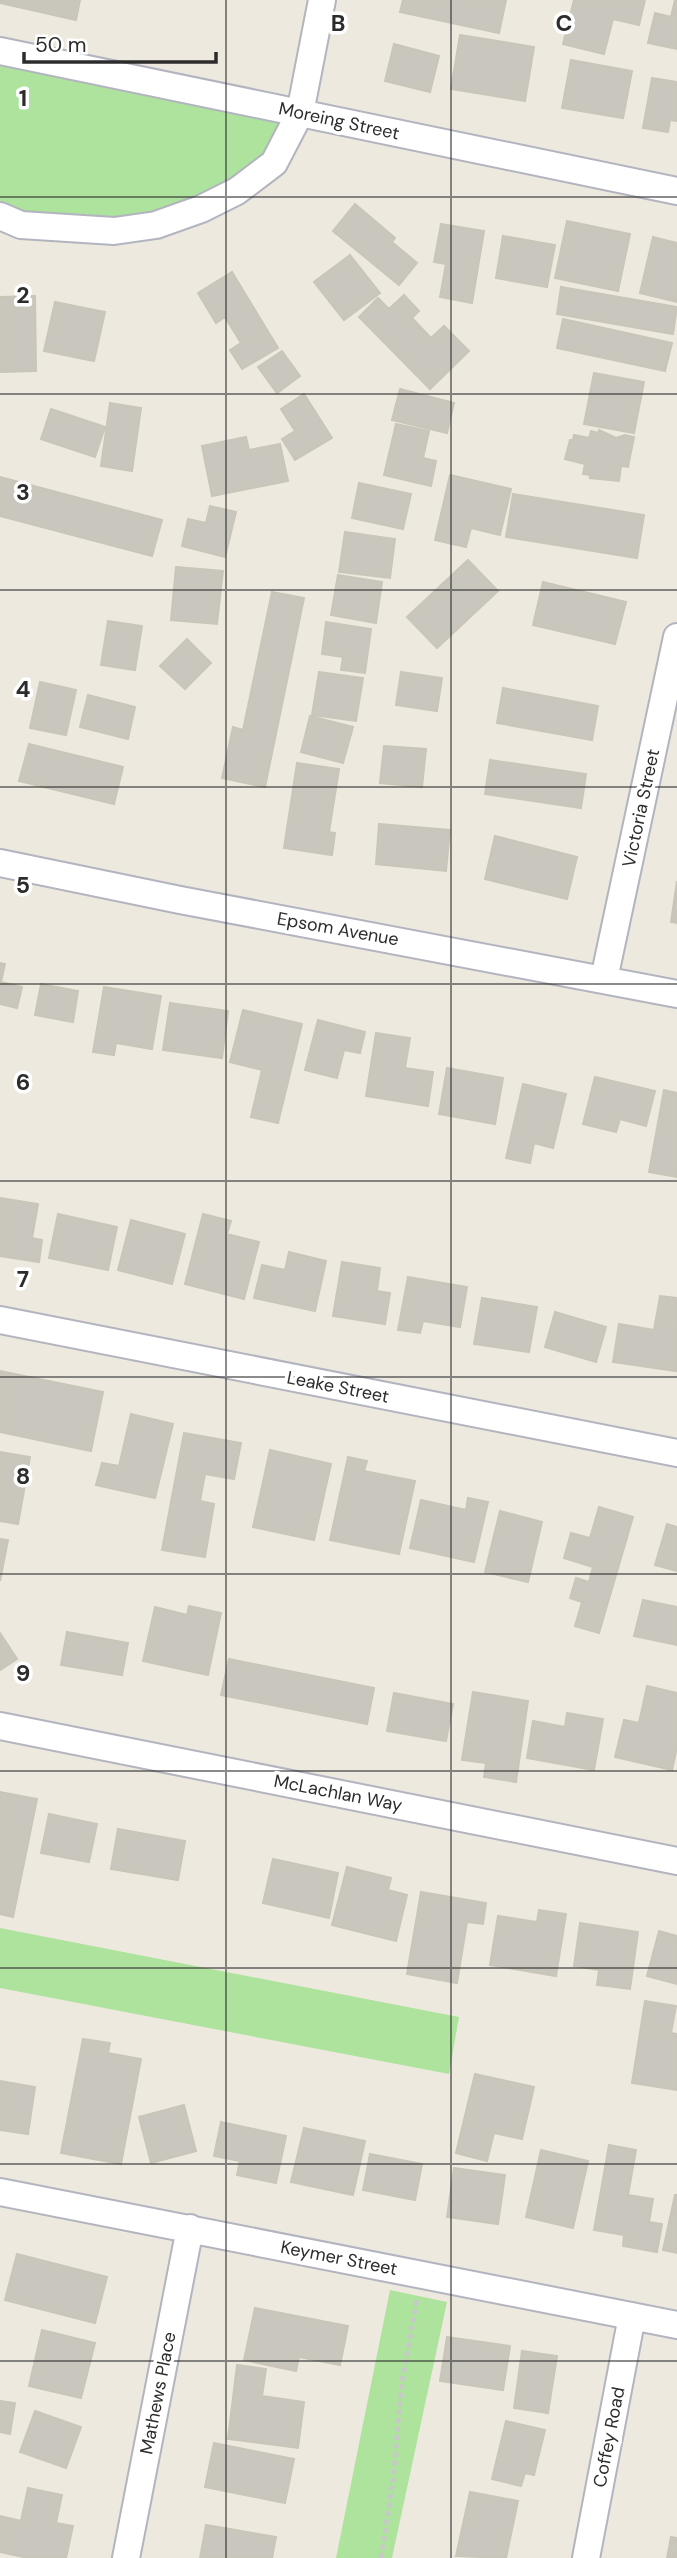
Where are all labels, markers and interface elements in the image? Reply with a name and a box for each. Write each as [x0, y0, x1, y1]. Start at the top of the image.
text: B [331, 8, 345, 38]
text: C [556, 8, 572, 38]
scale bar [24, 21, 217, 65]
text: 50 m [35, 31, 86, 59]
text: 1 [19, 83, 27, 113]
street label: Moreing Street [276, 96, 402, 146]
text: 2 [16, 280, 30, 310]
text: 3 [16, 477, 30, 507]
text: 4 [16, 674, 31, 704]
street label: Victoria Street [617, 747, 665, 869]
text: 5 [16, 870, 30, 900]
street label: Epsom Avenue [275, 906, 401, 952]
text: 6 [16, 1067, 30, 1097]
text: 7 [17, 1264, 29, 1294]
street label: Leake Street [285, 1365, 391, 1409]
text: 8 [16, 1461, 30, 1491]
text: 9 [16, 1658, 30, 1688]
street label: McLachlan Way [272, 1769, 404, 1817]
street label: Keymer Street [279, 2235, 399, 2281]
street label: Mathews Place [134, 2330, 182, 2456]
street label: Coffey Road [587, 2385, 631, 2489]

